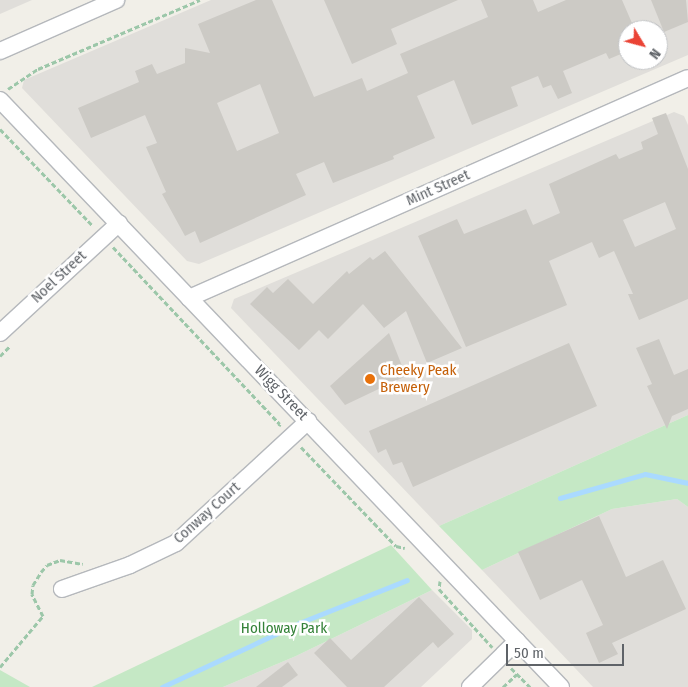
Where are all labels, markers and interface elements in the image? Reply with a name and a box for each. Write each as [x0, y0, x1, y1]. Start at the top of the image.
north arrow [618, 20, 668, 70]
text: N [645, 45, 664, 62]
street label: Mint Street [403, 166, 473, 210]
street label: Noel Street [28, 247, 90, 307]
place label: Cheeky Peak Brewery [380, 361, 456, 396]
street label: Wigg Street [250, 362, 312, 424]
marker: Cheeky Peak Brewery [364, 373, 376, 385]
street label: Conway Court [170, 478, 244, 548]
park label: Holloway Park [241, 620, 327, 638]
scale bar [508, 634, 626, 666]
text: 50 m [514, 644, 544, 662]

